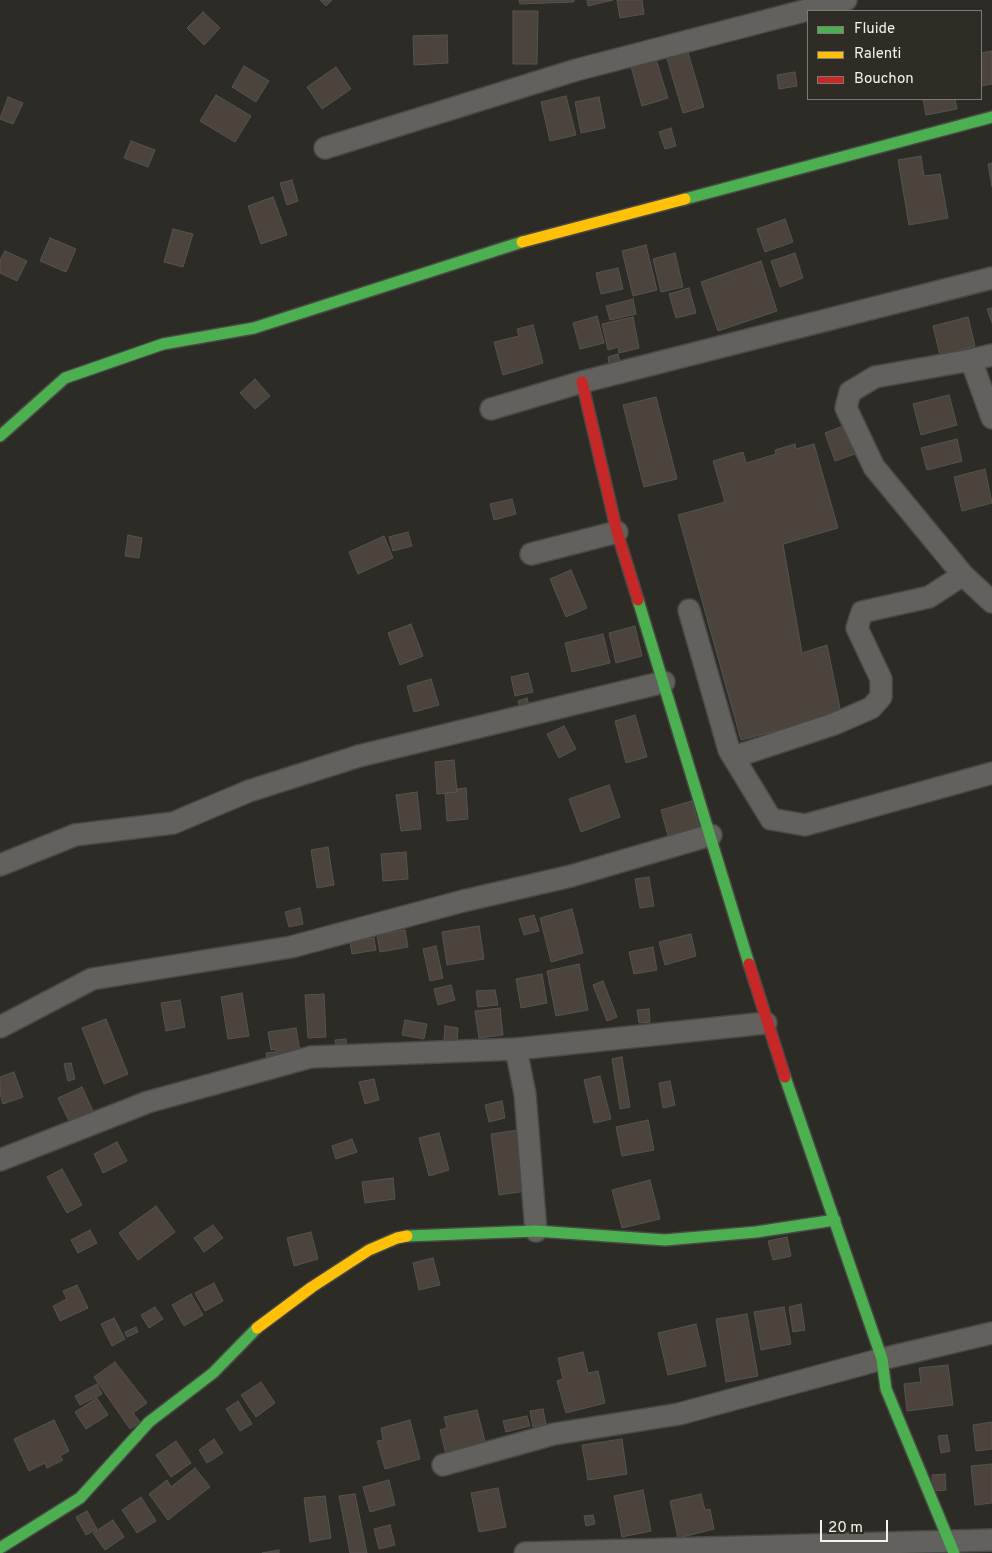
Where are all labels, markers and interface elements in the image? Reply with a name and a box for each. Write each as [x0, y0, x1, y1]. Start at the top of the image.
legend [807, 10, 982, 100]
text: Fluide [854, 20, 895, 39]
text: Ralenti [854, 45, 901, 64]
text: Bouchon [854, 70, 914, 89]
scale bar [822, 1510, 890, 1542]
text: 20 m [828, 1519, 863, 1538]

